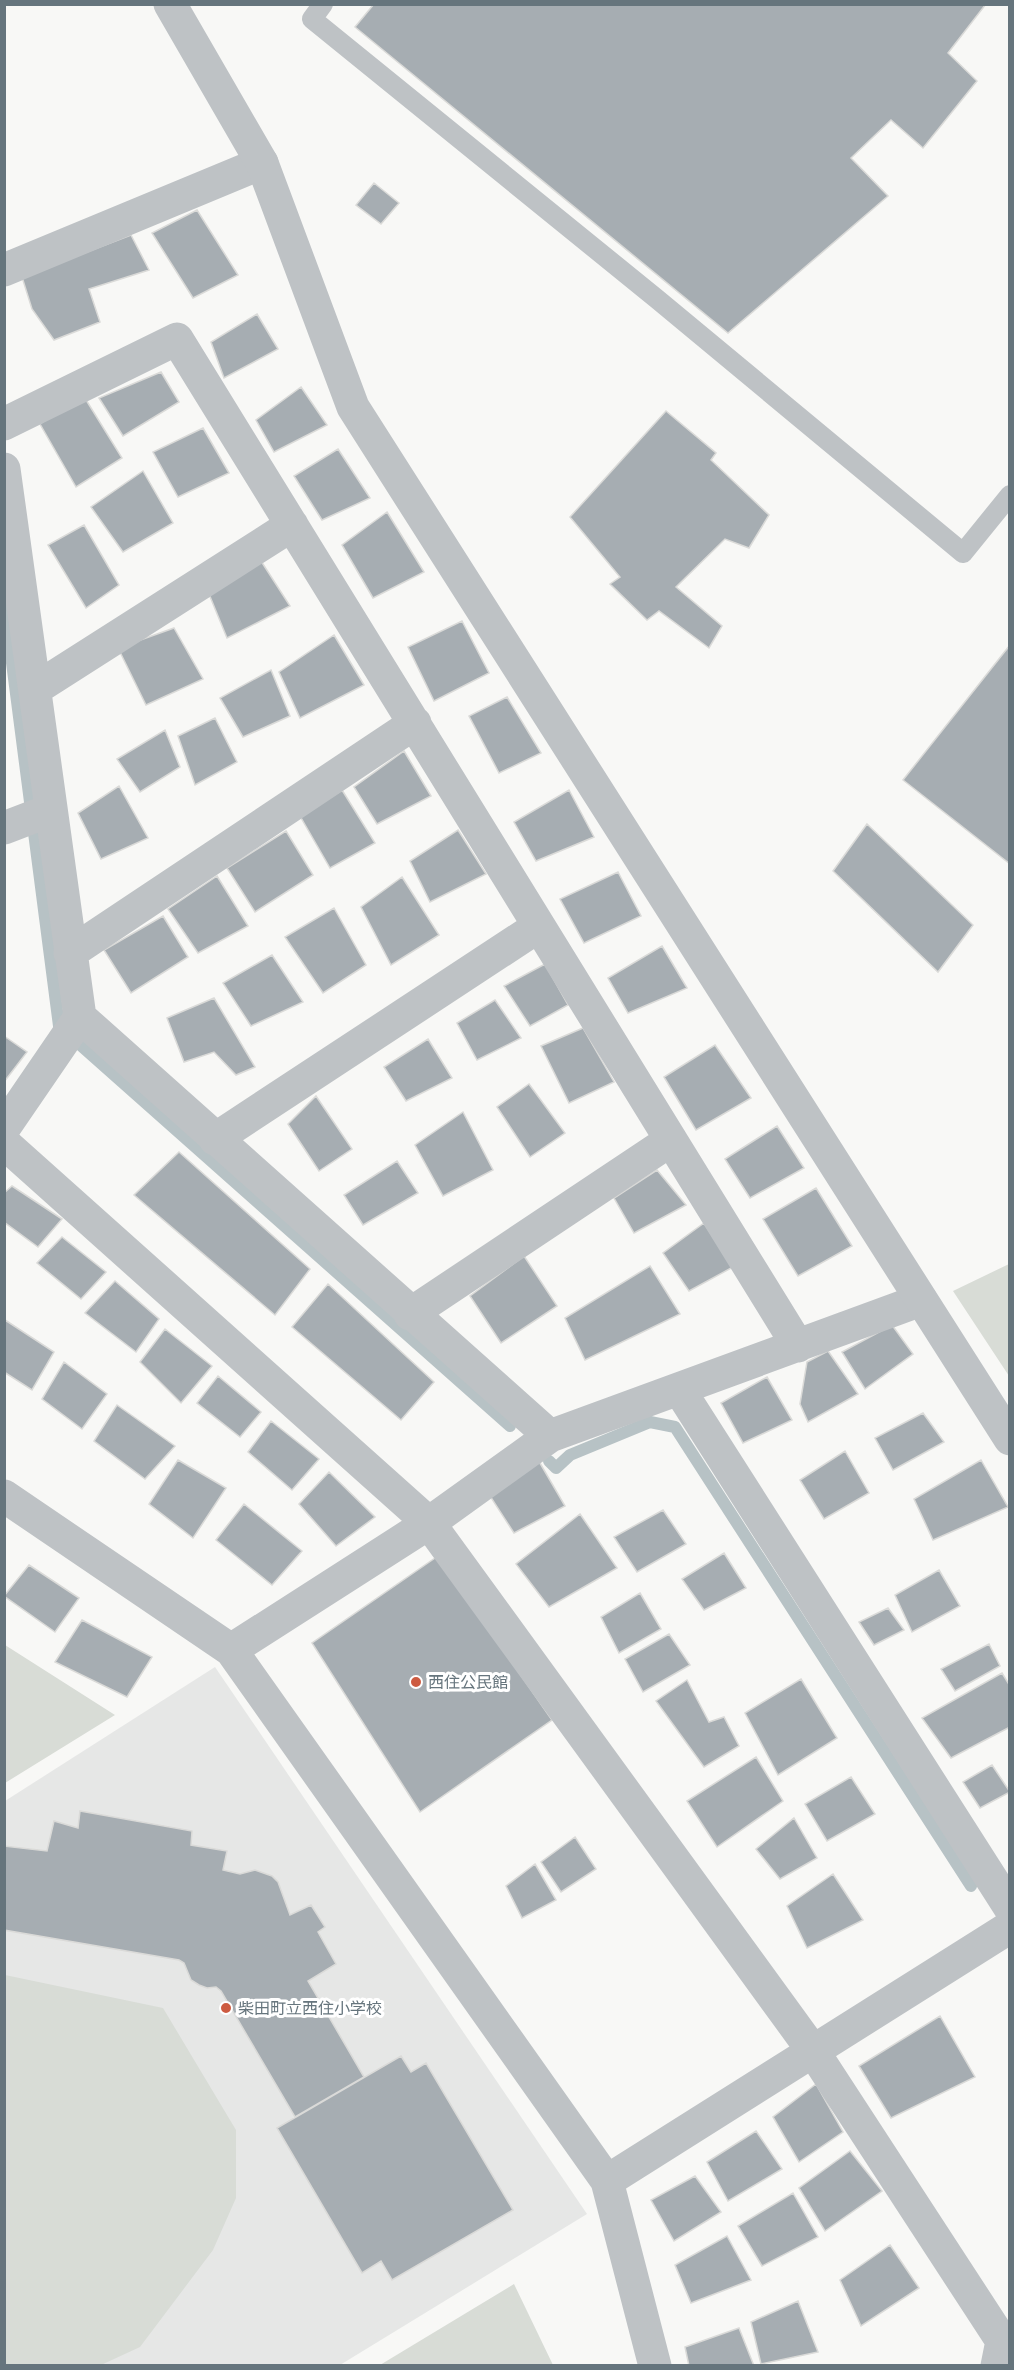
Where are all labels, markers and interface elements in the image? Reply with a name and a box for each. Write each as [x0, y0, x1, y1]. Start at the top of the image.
place label: 西住公民館 [428, 1674, 508, 1691]
marker: 西住公民館 [409, 1675, 423, 1689]
place label: 柴田町立西住小学校 [238, 2000, 382, 2017]
marker: 柴田町立西住小学校 [219, 2001, 233, 2015]

